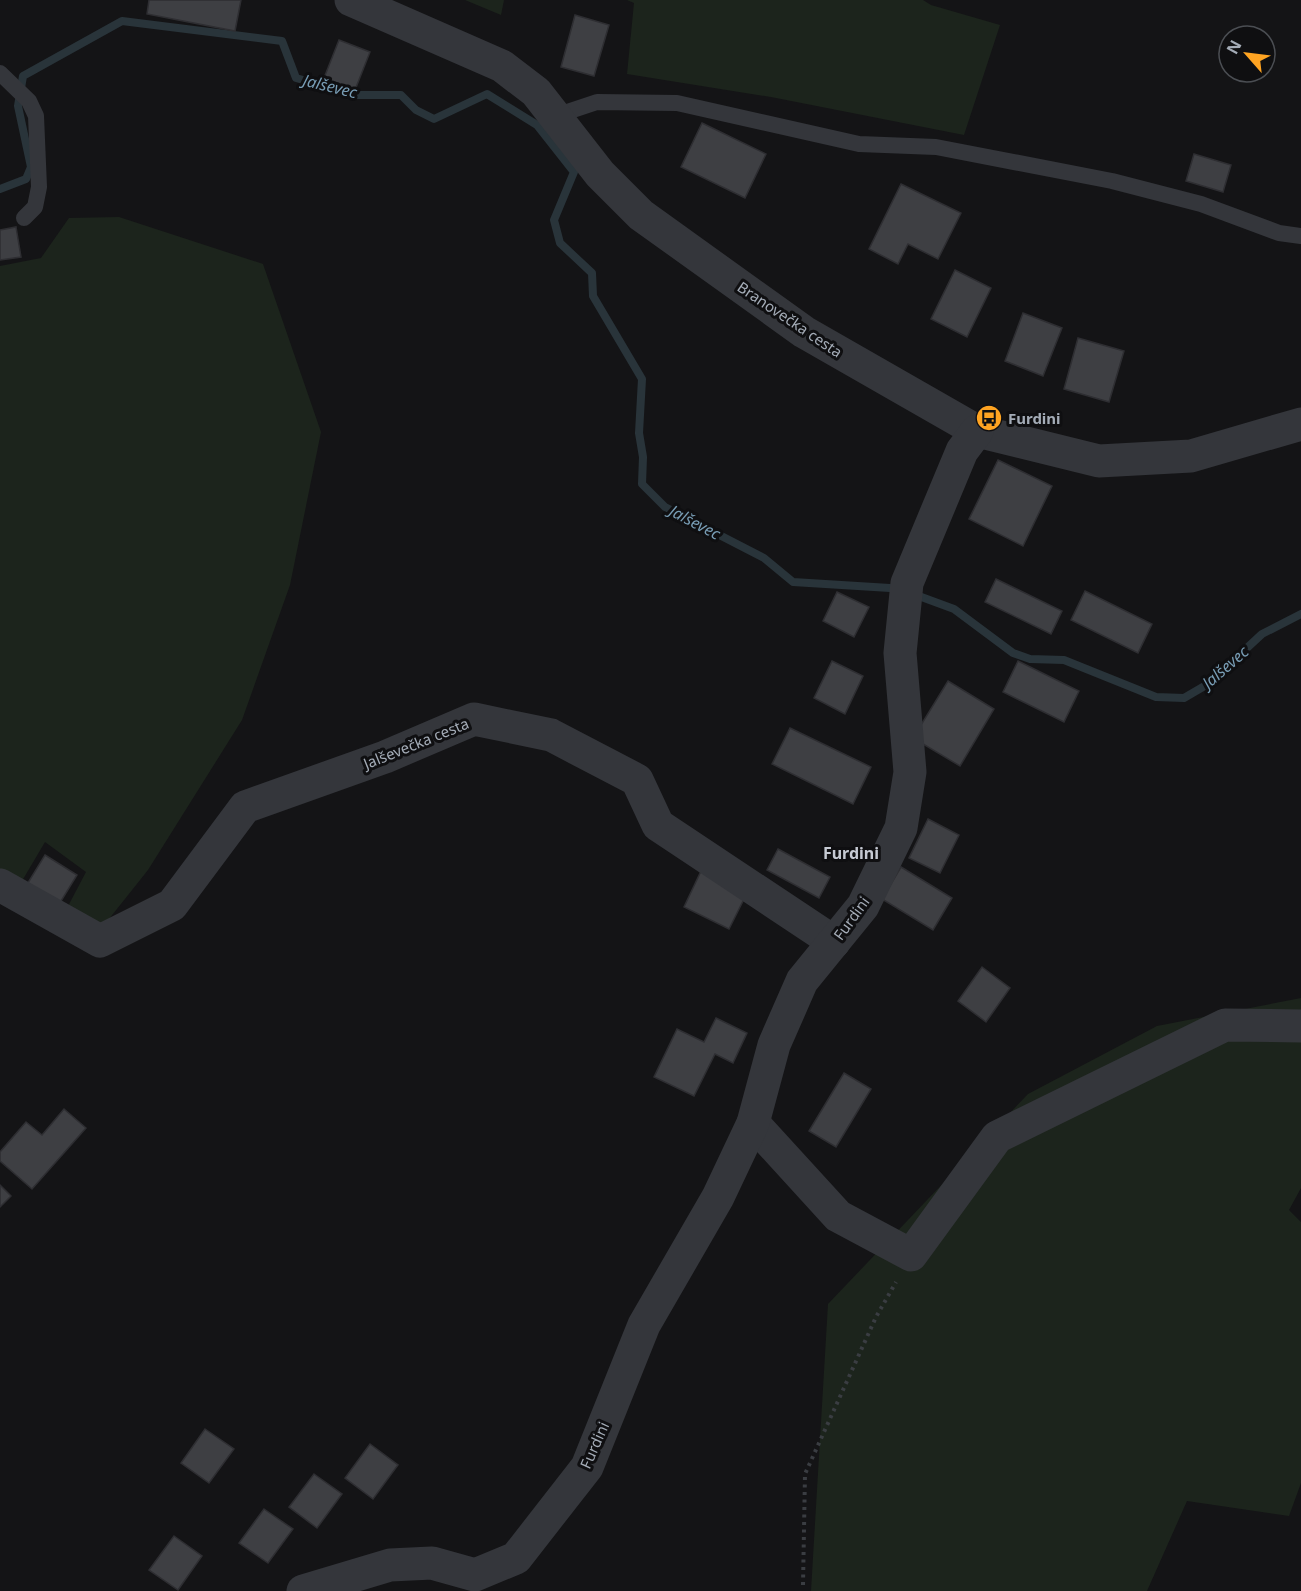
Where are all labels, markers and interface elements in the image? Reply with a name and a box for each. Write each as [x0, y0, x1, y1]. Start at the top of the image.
north arrow [1217, 24, 1277, 84]
text: N [1221, 36, 1247, 58]
water label: Jalševec [298, 68, 360, 103]
street label: Branovečka cesta [734, 276, 846, 362]
bus stop icon: Furdini [974, 403, 1004, 433]
place label: Furdini [1008, 408, 1061, 428]
water label: Jalševec [663, 498, 725, 545]
water label: Jalševec [1195, 640, 1253, 695]
street label: Jalševečka cesta [358, 713, 472, 774]
district label: Furdini [823, 842, 879, 864]
street label: Furdini [828, 892, 874, 944]
street label: Furdini [575, 1418, 613, 1472]

